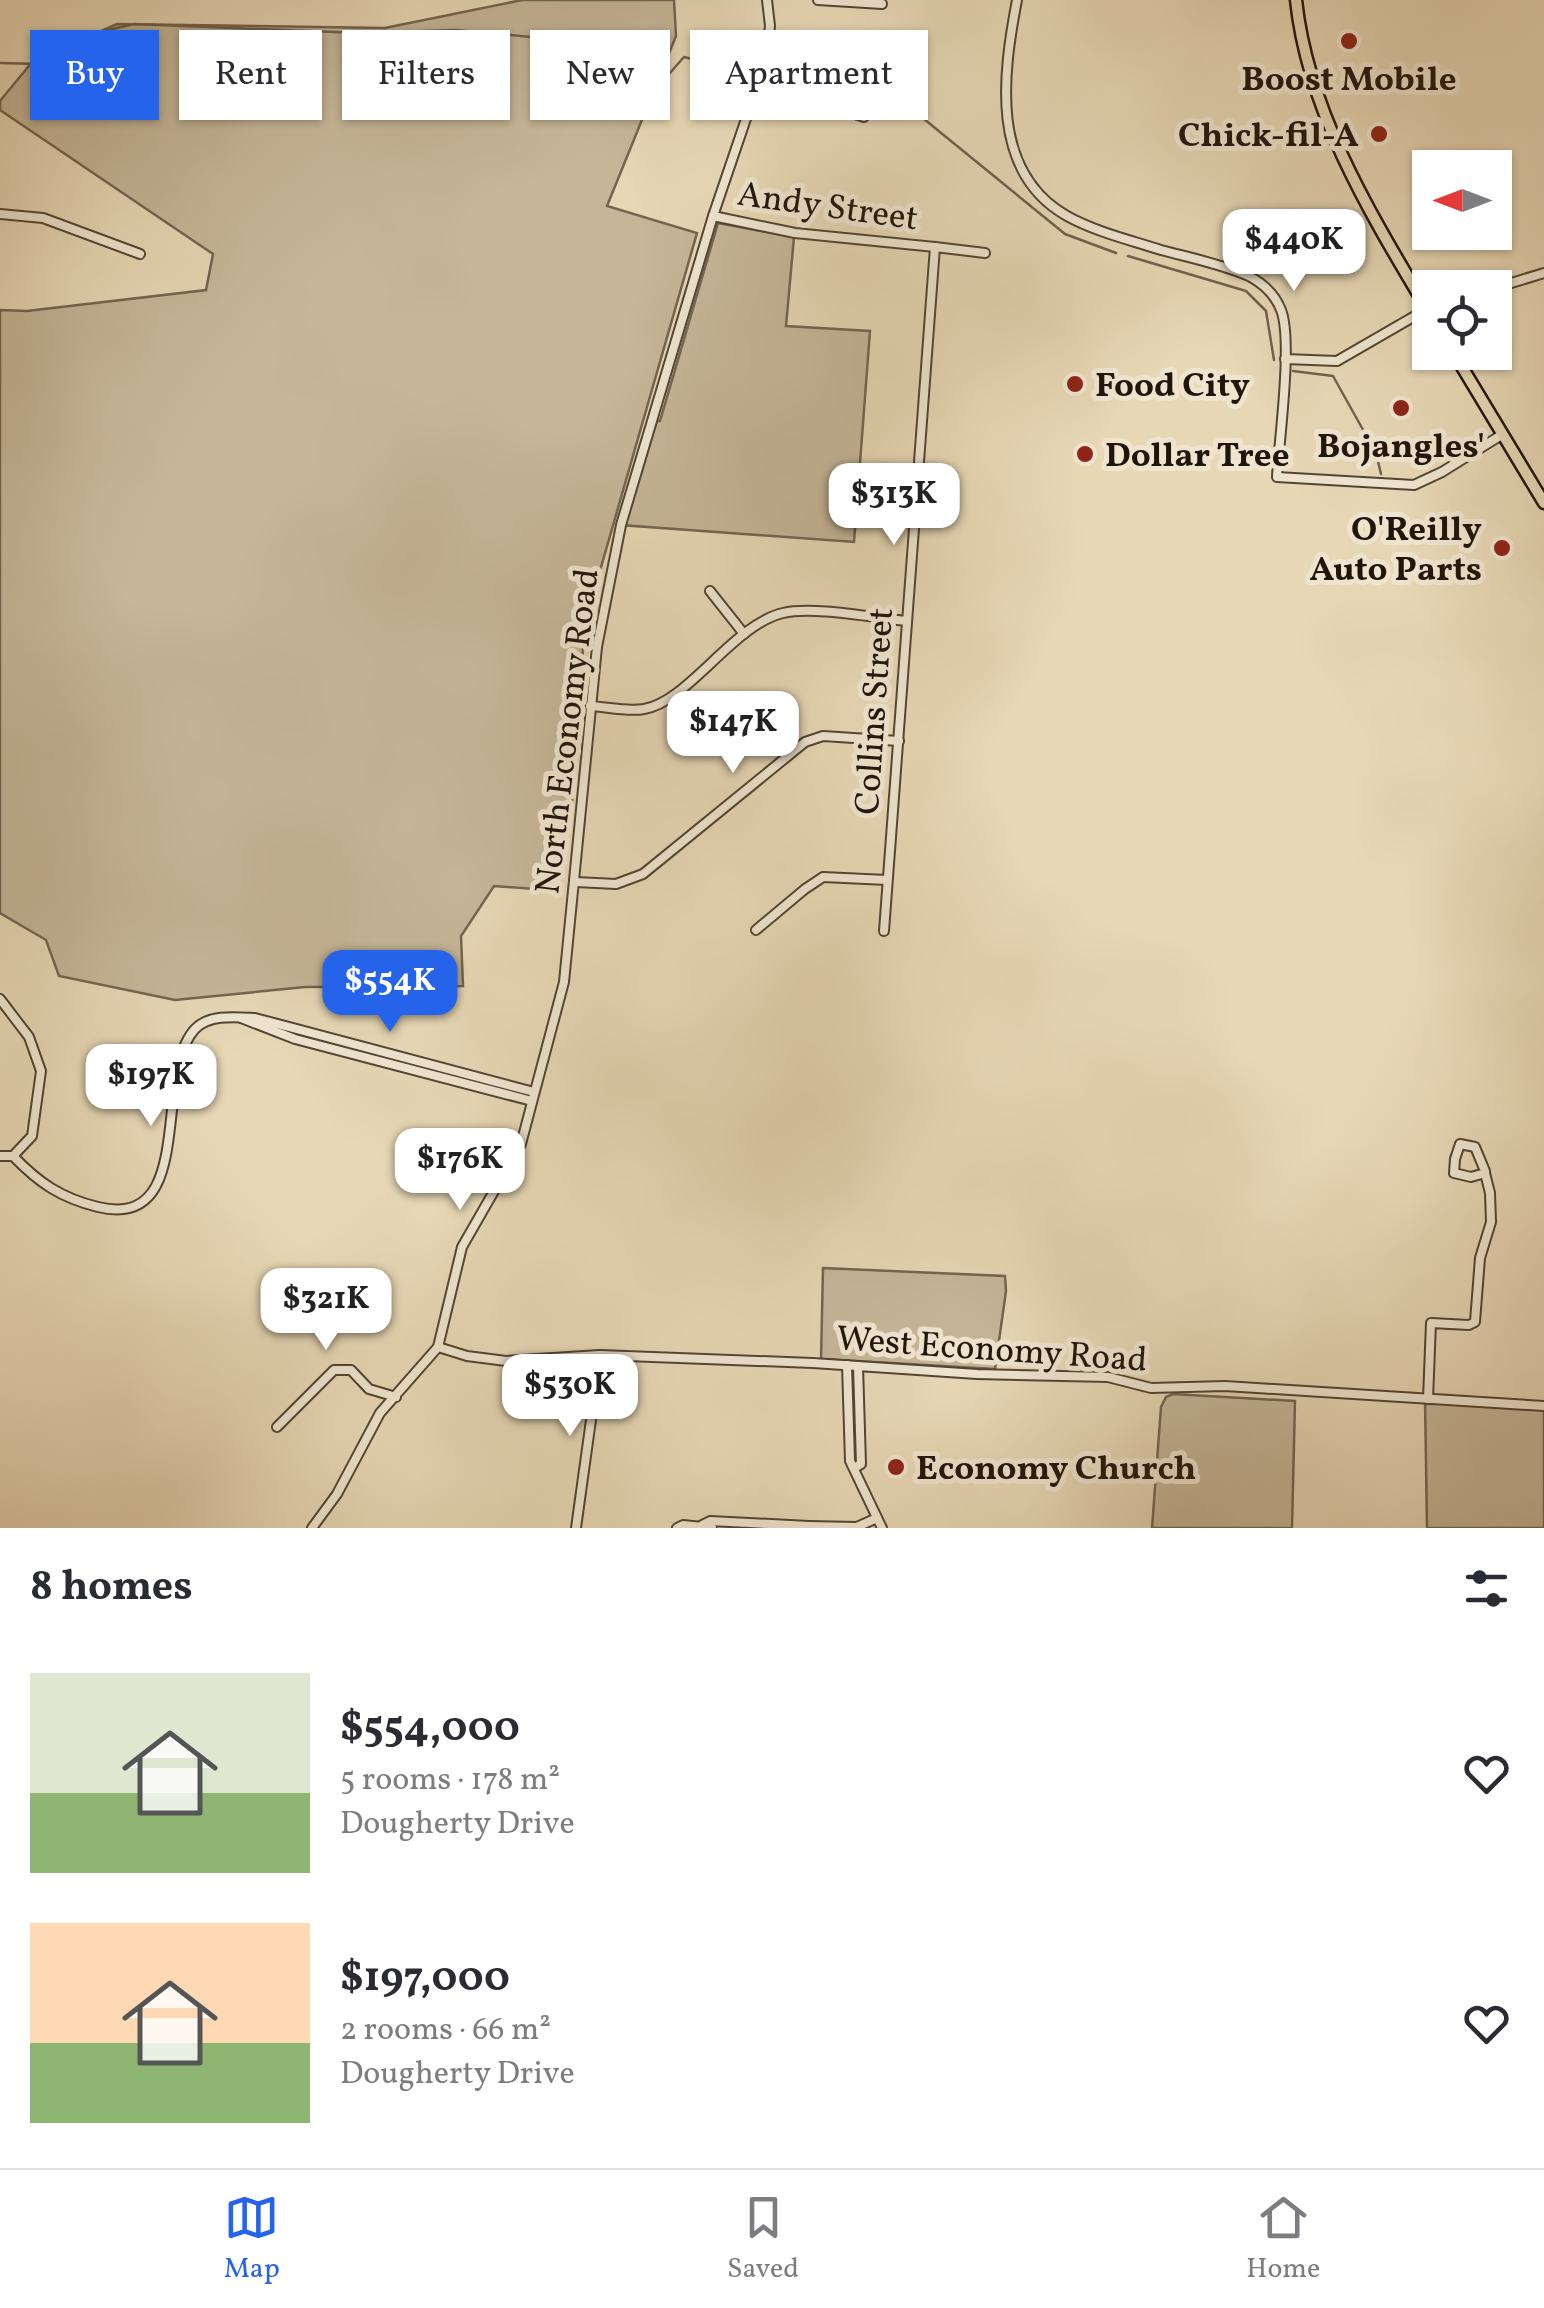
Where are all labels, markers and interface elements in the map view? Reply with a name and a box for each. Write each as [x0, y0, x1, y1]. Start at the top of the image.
chip: Buy [30, 30, 159, 120]
chip: Rent [179, 30, 322, 120]
chip: Filters [342, 30, 510, 120]
chip: New [530, 30, 670, 120]
chip: Apartment [690, 30, 928, 120]
marker: Boost Mobile [1338, 30, 1360, 52]
place label: Boost Mobile [1241, 57, 1457, 105]
place label: Chick-fil-A [1178, 113, 1359, 161]
marker: Chick-fil-A [1368, 123, 1390, 145]
north arrow [1412, 150, 1512, 250]
map controls [1412, 150, 1512, 370]
street label: Andy Street [734, 172, 921, 244]
pin: $440K [1224, 209, 1364, 294]
text: $440K [1245, 219, 1343, 263]
button: locate [1412, 270, 1512, 370]
place label: Food City [1095, 363, 1250, 411]
marker: Food City [1064, 373, 1086, 395]
marker: Bojangles' [1390, 397, 1412, 419]
place label: Bojangles' [1317, 424, 1485, 472]
place label: Dollar Tree [1105, 433, 1290, 481]
marker: Dollar Tree [1074, 443, 1096, 465]
pin: $313K [824, 463, 964, 548]
text: $313K [851, 473, 937, 517]
place label: O'Reilly Auto Parts [1309, 507, 1482, 595]
marker: O'Reilly Auto Parts [1491, 537, 1513, 559]
street label: North Economy Road [525, 566, 613, 897]
street label: Collins Street [845, 606, 907, 816]
pin: $147K [663, 691, 803, 776]
text: $147K [689, 701, 777, 745]
pin: $554K [320, 950, 460, 1035]
text: $554K [344, 960, 436, 1004]
pin: $197K [81, 1044, 221, 1129]
text: $197K [108, 1054, 194, 1098]
pin: $176K [390, 1128, 530, 1213]
text: $176K [417, 1138, 503, 1182]
pin: $321K [256, 1268, 396, 1353]
text: $321K [283, 1278, 369, 1322]
street label: West Economy Road [835, 1316, 1149, 1386]
pin: $530K [500, 1354, 640, 1439]
text: $530K [524, 1364, 616, 1408]
place label: Economy Church [916, 1446, 1196, 1494]
marker: Economy Church [885, 1456, 907, 1478]
text: 8 homes [30, 1559, 193, 1618]
icon: filters [1459, 1561, 1514, 1616]
text: $554,000 [340, 1700, 520, 1759]
icon: home [110, 1713, 230, 1833]
icon: heart [1459, 1746, 1514, 1801]
text: 5 rooms · 178 m² [340, 1759, 560, 1803]
text: Dougherty Drive [340, 1803, 575, 1847]
text: $197,000 [340, 1950, 510, 2009]
icon: home [110, 1963, 230, 2083]
icon: heart [1459, 1996, 1514, 2051]
text: 2 rooms · 66 m² [340, 2009, 551, 2053]
text: Dougherty Drive [340, 2053, 575, 2097]
tab: Map [224, 2190, 280, 2289]
tab: Saved [727, 2190, 799, 2289]
tab: Home [1246, 2190, 1320, 2289]

